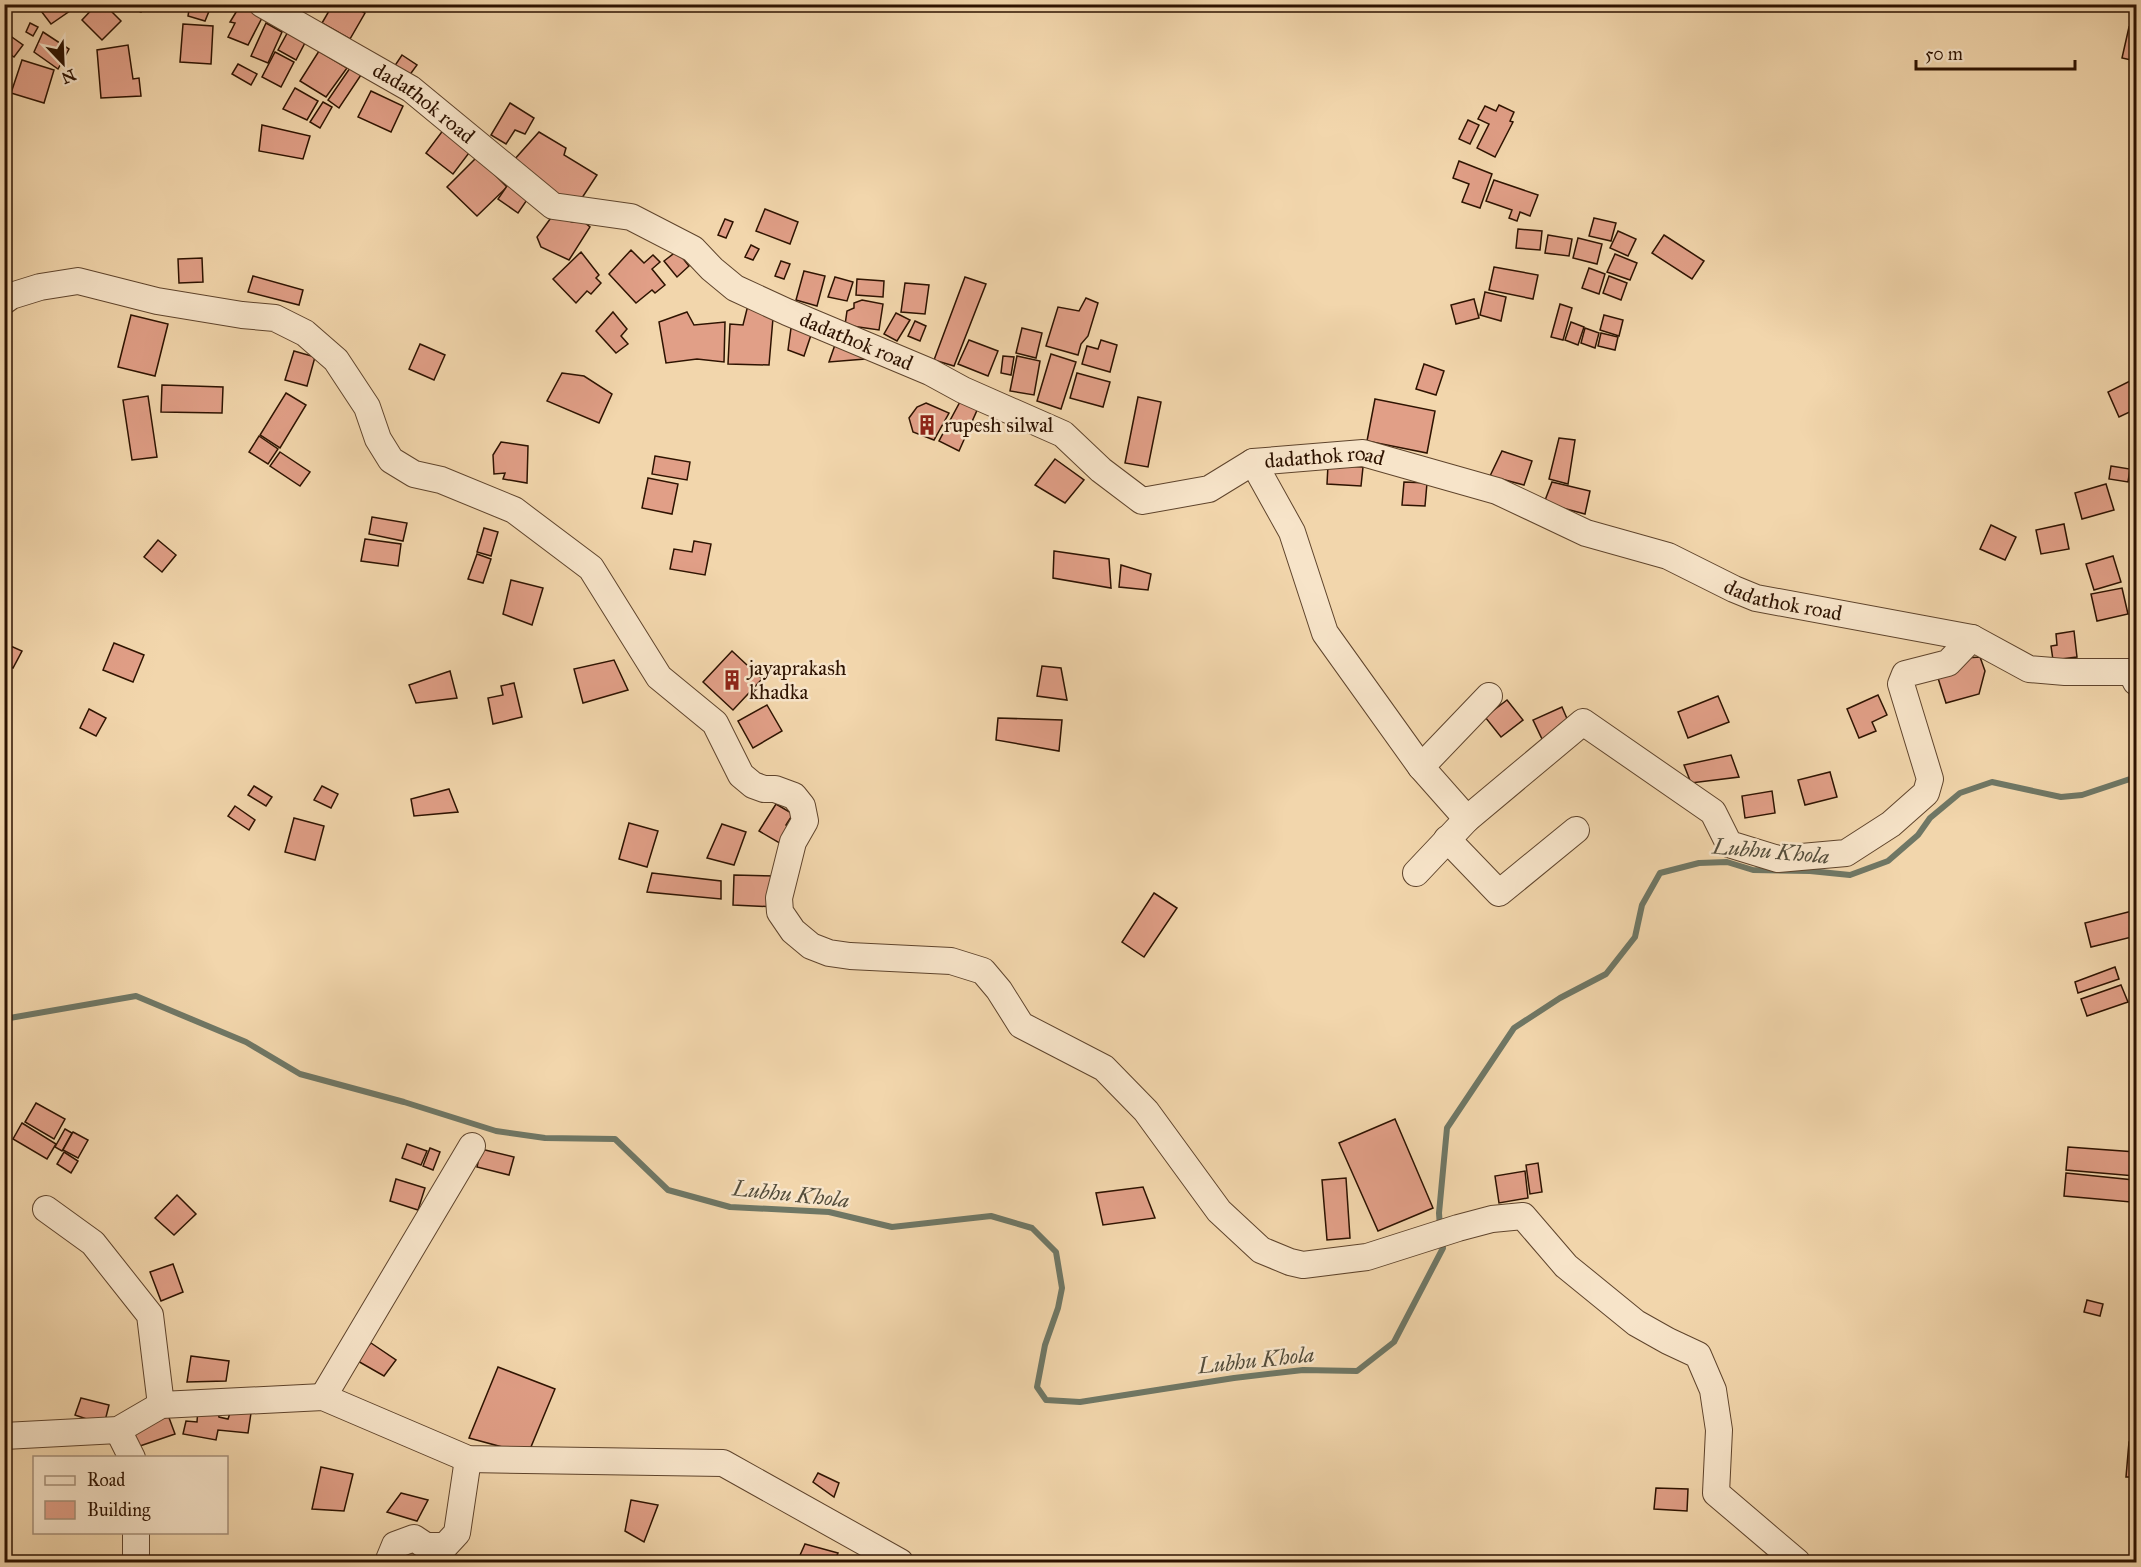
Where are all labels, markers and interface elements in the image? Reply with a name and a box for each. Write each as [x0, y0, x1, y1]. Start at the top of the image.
north arrow [33, 33, 93, 93]
scale bar [1916, 33, 2075, 71]
text: 50 m [1925, 43, 1963, 65]
street label: dadathok road [368, 57, 480, 149]
text: N [58, 65, 79, 88]
street label: dadathok road [796, 306, 918, 377]
place label: rupesh silwal [944, 412, 1054, 438]
building icon: rupesh silwal [915, 413, 939, 437]
street label: dadathok road [1263, 440, 1388, 474]
street label: dadathok road [1720, 573, 1845, 627]
place label: jayaprakash khadka [746, 655, 847, 705]
building icon: jayaprakash khadka [720, 668, 744, 692]
water label: Lubhu Khola [1711, 832, 1830, 870]
water label: Lubhu Khola [730, 1174, 851, 1214]
water label: Lubhu Khola [1195, 1340, 1316, 1380]
legend [33, 1456, 228, 1534]
text: Road [87, 1469, 125, 1491]
text: Building [87, 1499, 151, 1522]

